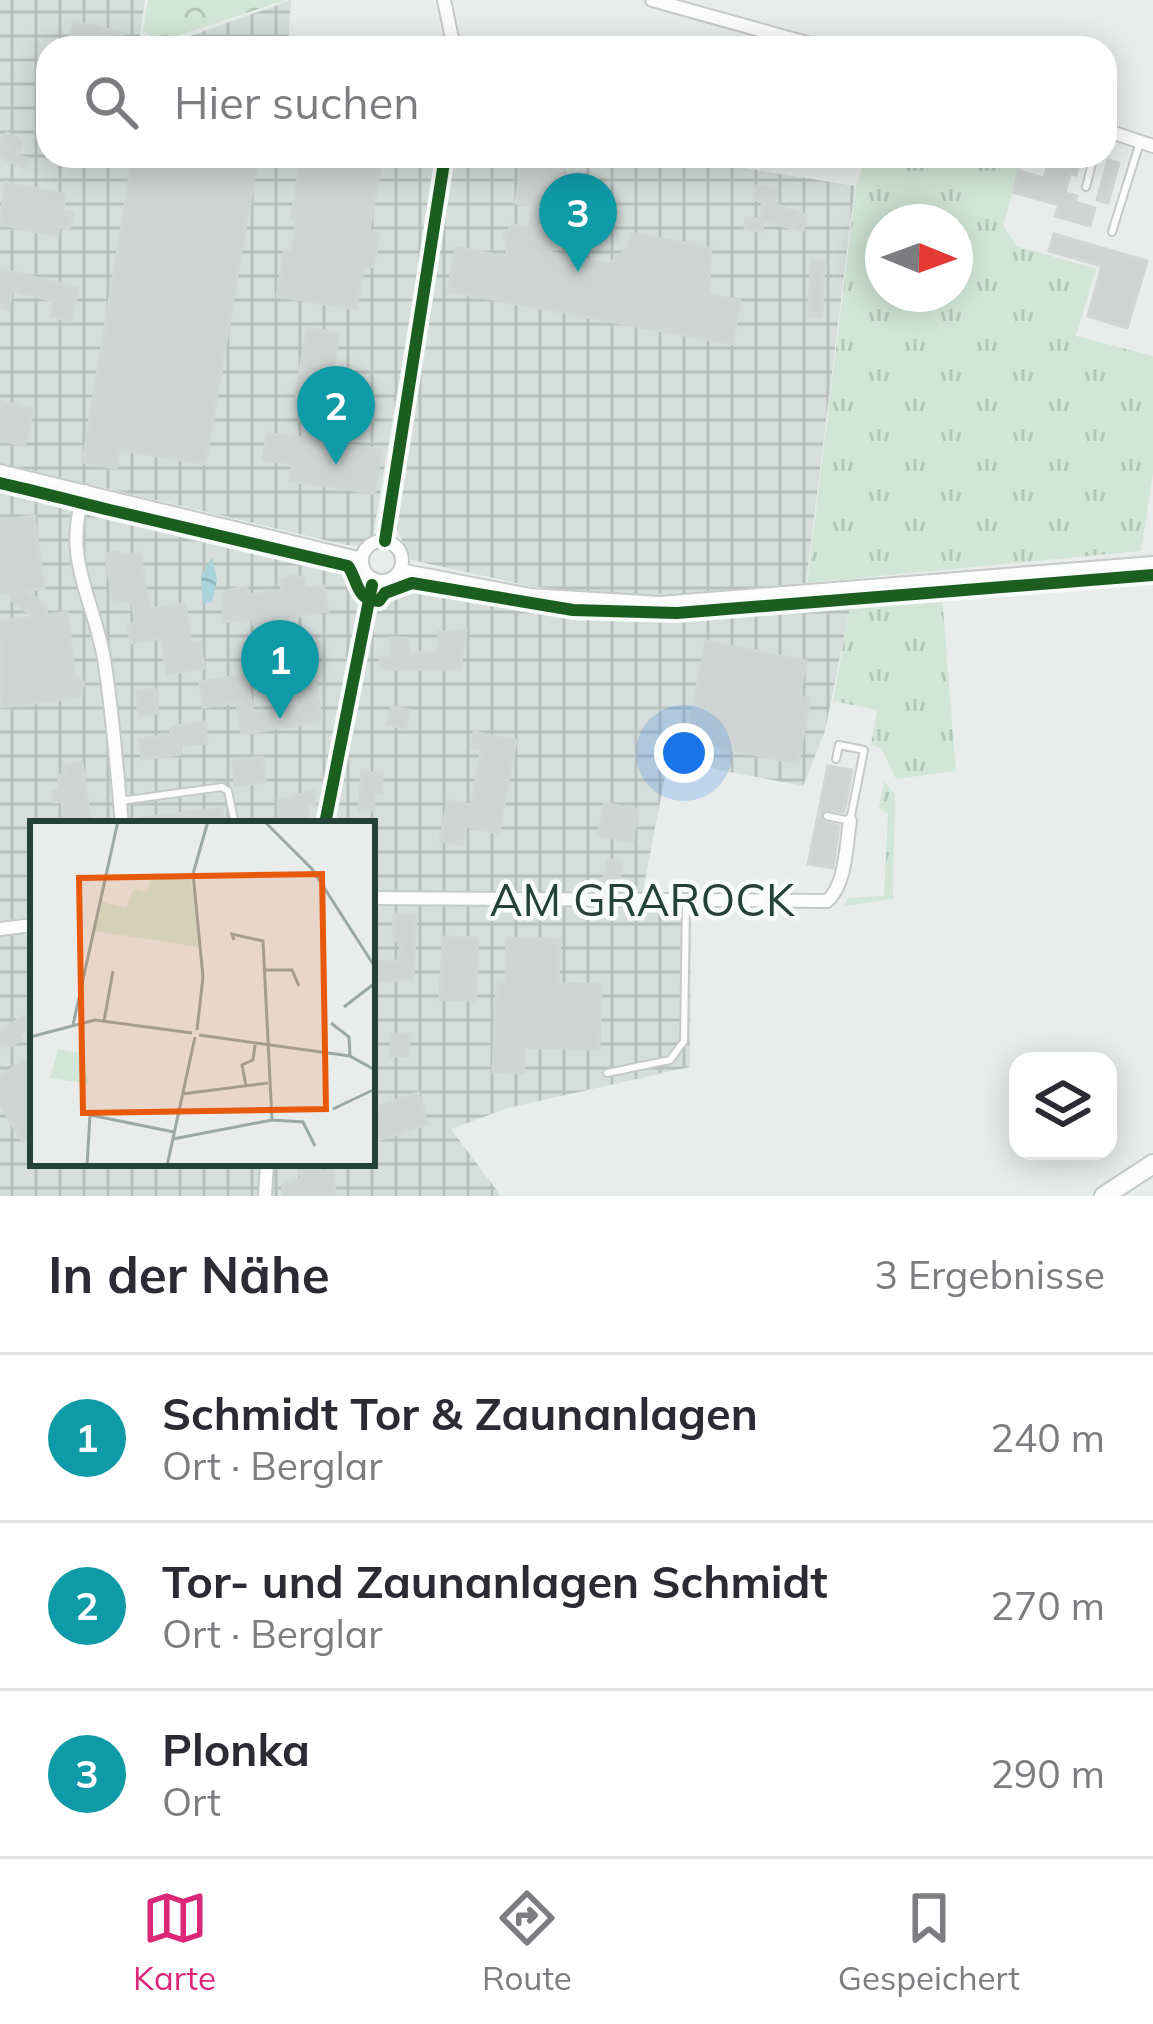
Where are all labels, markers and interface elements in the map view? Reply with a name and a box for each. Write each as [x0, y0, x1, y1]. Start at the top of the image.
search box [36, 36, 1117, 168]
icon: search [78, 69, 144, 135]
text: Hier suchen [174, 74, 420, 130]
pin: 3 [539, 173, 617, 272]
north arrow [865, 204, 973, 312]
pin: 2 [297, 366, 375, 465]
pin: 1 [241, 620, 319, 719]
your location [654, 723, 714, 783]
inset map [30, 821, 375, 1166]
street label: AM GRAROCK [490, 871, 796, 927]
map controls [1009, 1052, 1117, 1160]
button: layers [1009, 1052, 1117, 1160]
text: In der Nähe [48, 1242, 330, 1306]
text: 3 Ergebnisse [874, 1250, 1105, 1299]
text: Schmidt Tor & Zaunanlagen [162, 1385, 758, 1441]
text: 1 [75, 1413, 99, 1462]
text: 240 m [990, 1413, 1105, 1462]
text: Ort · Berglar [162, 1441, 382, 1490]
text: Tor- und Zaunanlagen Schmidt [162, 1553, 828, 1609]
text: 2 [75, 1581, 99, 1630]
text: 270 m [990, 1581, 1105, 1630]
text: Ort · Berglar [162, 1609, 382, 1658]
text: Plonka [162, 1721, 310, 1777]
text: 3 [75, 1749, 99, 1798]
text: 290 m [990, 1749, 1105, 1798]
text: Ort [162, 1777, 221, 1826]
tab: Karte [133, 1885, 216, 1998]
tab: Route [482, 1885, 572, 1998]
tab: Gespeichert [838, 1885, 1020, 1998]

